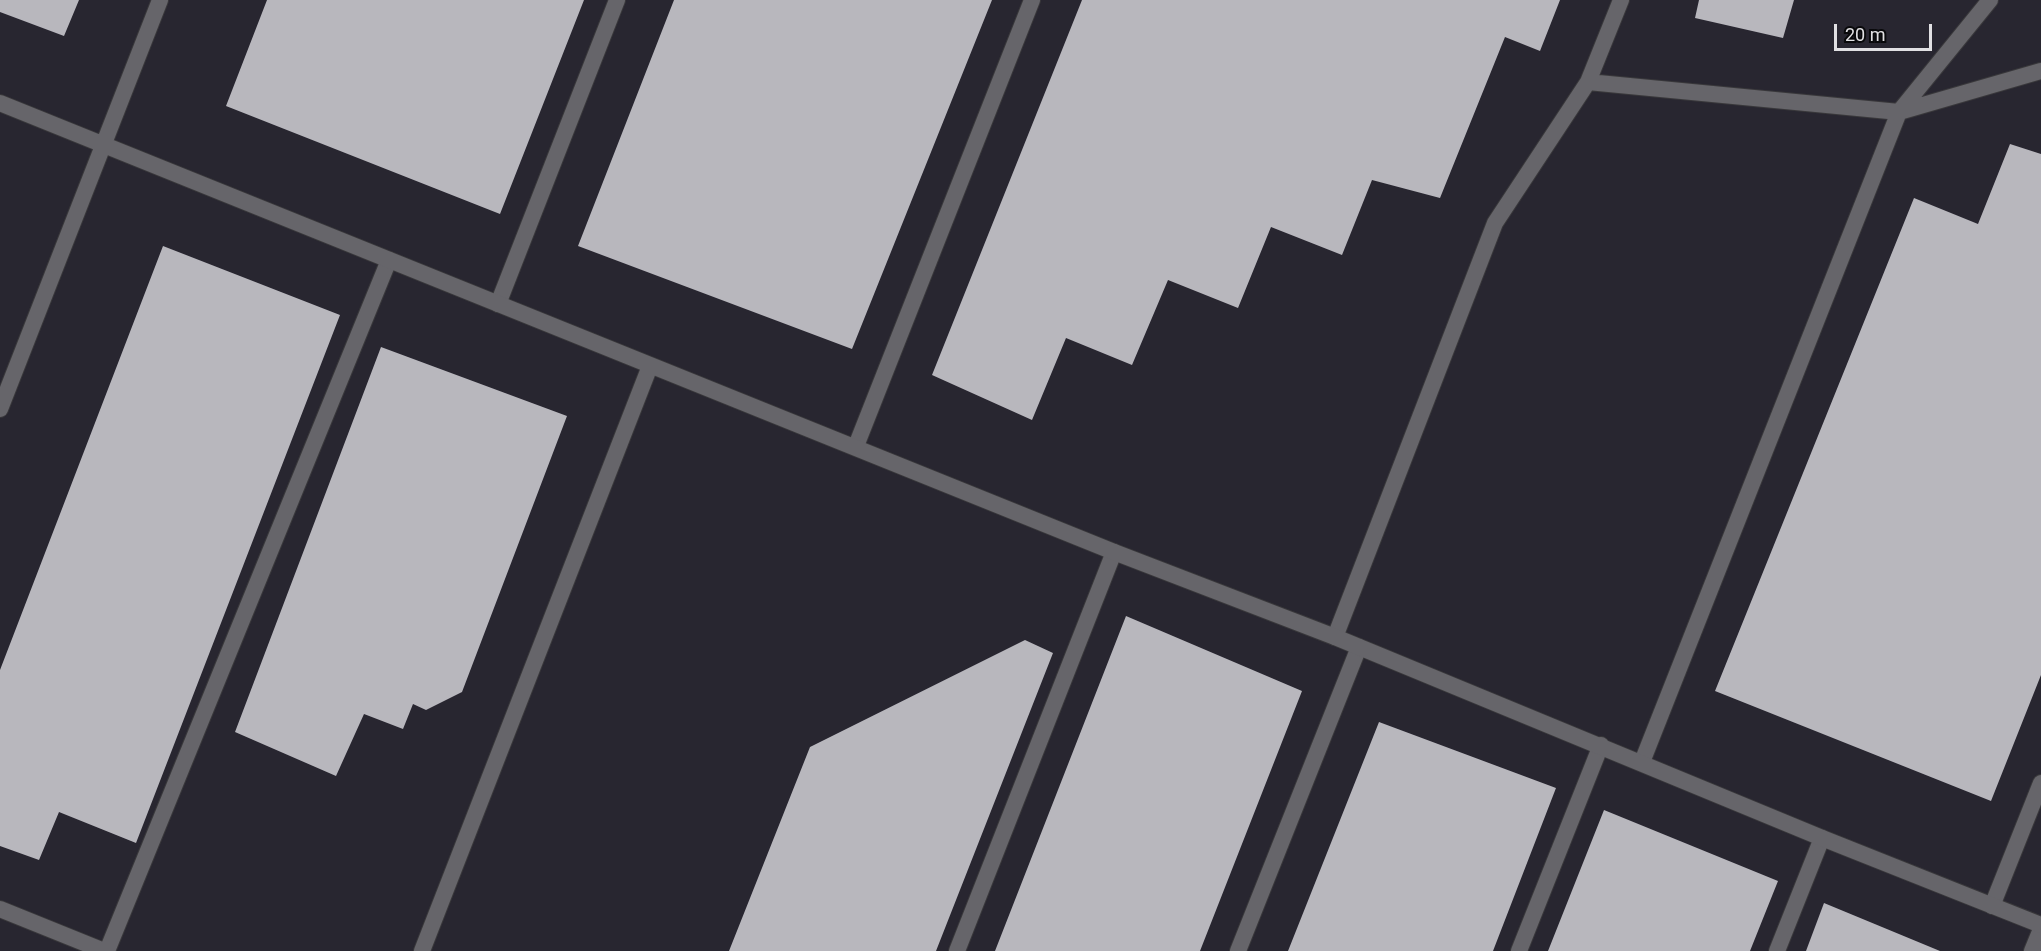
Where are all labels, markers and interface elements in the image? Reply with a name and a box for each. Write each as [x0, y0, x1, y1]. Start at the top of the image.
scale bar [1837, 12, 1934, 50]
text: 20 m [1845, 24, 1885, 45]

